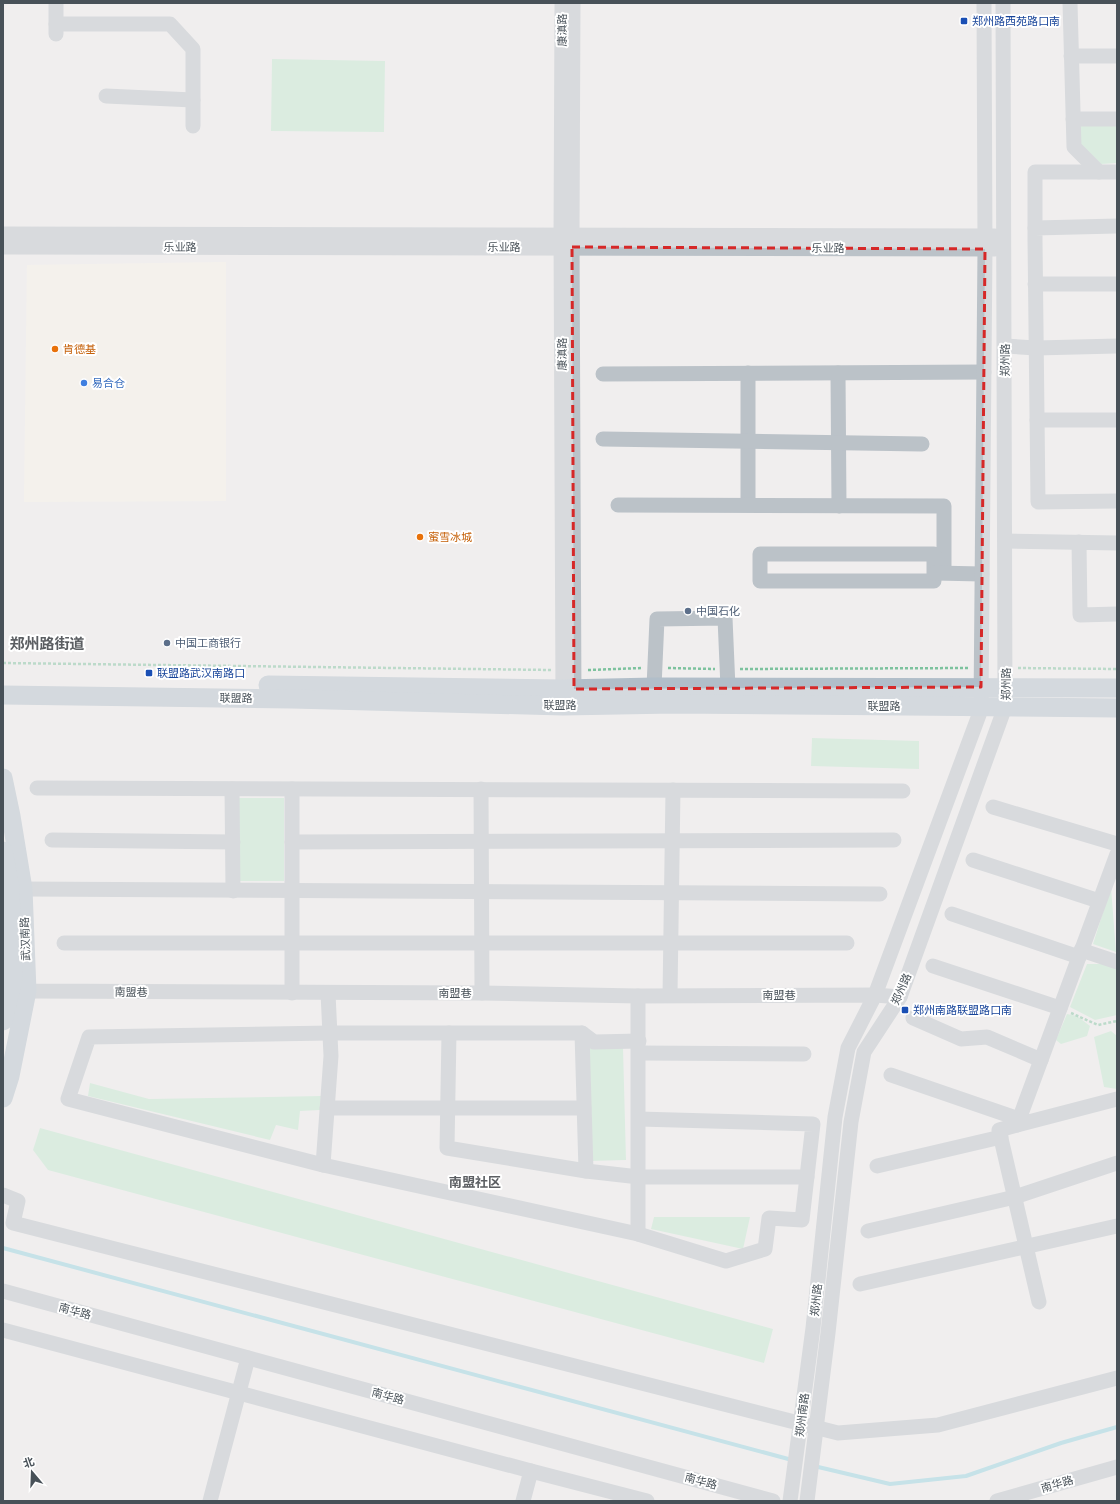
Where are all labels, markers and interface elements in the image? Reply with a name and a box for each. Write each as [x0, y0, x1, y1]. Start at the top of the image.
street label: 康滇路 [555, 14, 568, 47]
place label: 郑州路西苑路口南 [972, 14, 1060, 27]
marker: 郑州路西苑路口南 [959, 16, 969, 26]
street label: 乐业路 [164, 240, 197, 253]
street label: 乐业路 [488, 240, 521, 253]
street label: 乐业路 [812, 241, 845, 254]
street label: 康滇路 [555, 338, 568, 371]
place label: 肯德基 [63, 342, 96, 355]
marker: 肯德基 [50, 344, 60, 354]
street label: 郑州路 [998, 344, 1011, 377]
place label: 易合仓 [92, 376, 125, 389]
marker: 易合仓 [79, 378, 89, 388]
place label: 蜜雪冰城 [428, 530, 472, 543]
marker: 蜜雪冰城 [415, 532, 425, 542]
place label: 中国石化 [696, 604, 740, 617]
marker: 中国石化 [683, 606, 693, 616]
district label: 郑州路街道 [9, 634, 85, 652]
place label: 中国工商银行 [175, 636, 241, 649]
marker: 中国工商银行 [162, 638, 172, 648]
place label: 联盟路武汉南路口 [157, 666, 245, 679]
marker: 联盟路武汉南路口 [144, 668, 154, 678]
street label: 郑州路 [999, 668, 1012, 701]
street label: 联盟路 [219, 691, 253, 704]
street label: 联盟路 [544, 698, 577, 711]
street label: 联盟路 [868, 699, 901, 712]
street label: 武汉南路 [17, 917, 32, 961]
street label: 郑州路 [888, 971, 913, 1007]
street label: 南盟巷 [114, 985, 148, 998]
street label: 南盟巷 [439, 986, 472, 999]
street label: 南盟巷 [763, 988, 796, 1001]
place label: 郑州南路联盟路口南 [913, 1003, 1012, 1016]
marker: 郑州南路联盟路口南 [900, 1005, 910, 1015]
district label: 南盟社区 [449, 1174, 501, 1190]
street label: 郑州路 [807, 1283, 824, 1317]
street label: 南华路 [58, 1300, 93, 1321]
street label: 南华路 [371, 1385, 406, 1406]
street label: 郑州南路 [792, 1392, 811, 1438]
north arrow [12, 1452, 52, 1492]
text: 北 [21, 1454, 36, 1470]
street label: 南华路 [684, 1470, 719, 1491]
street label: 南华路 [1039, 1473, 1075, 1494]

